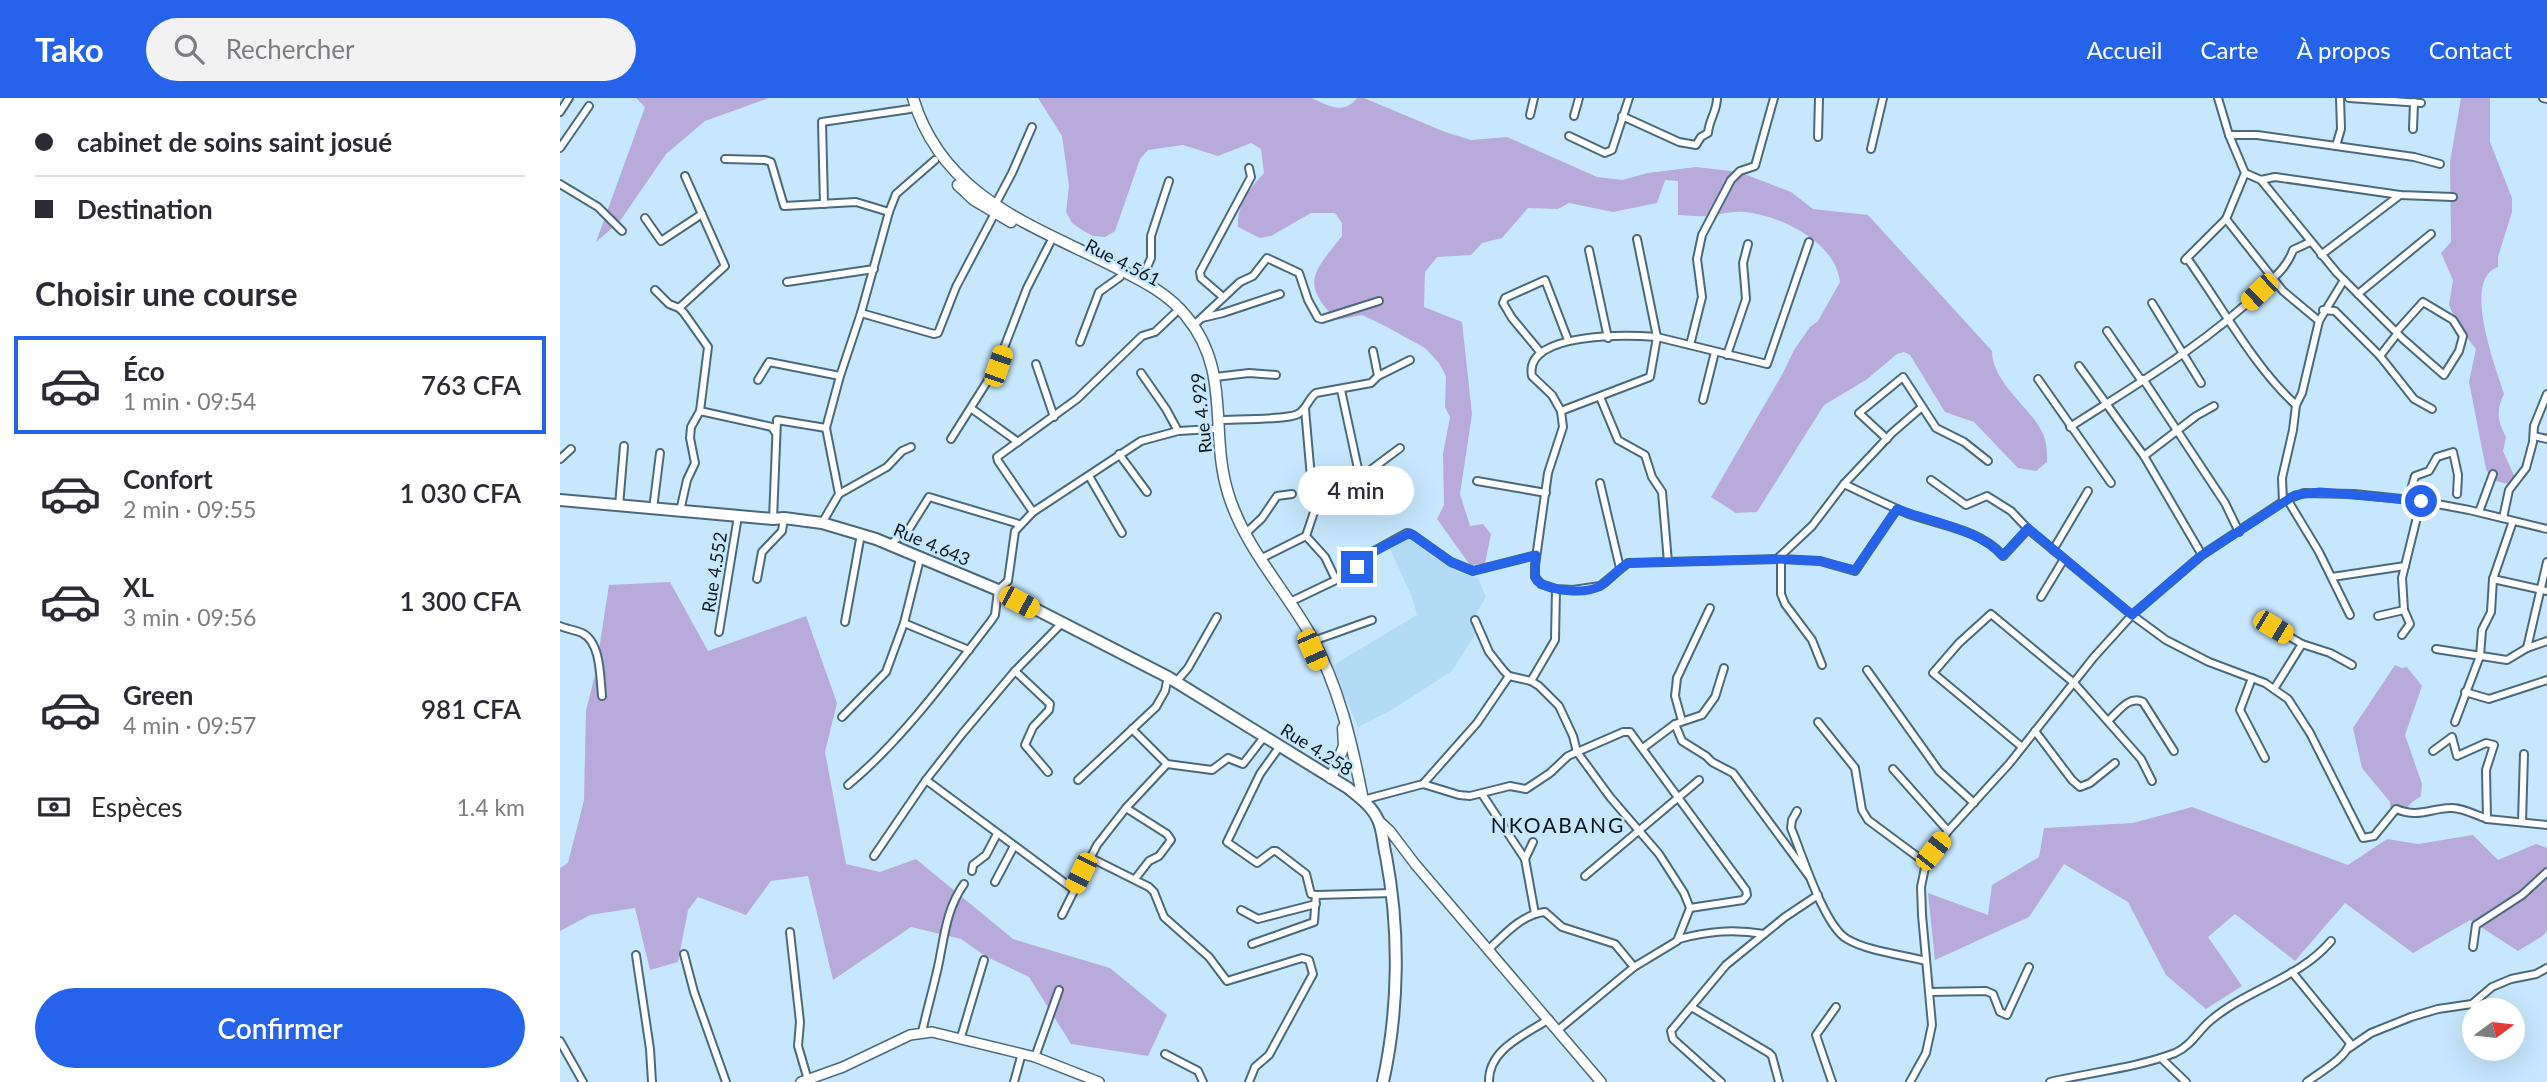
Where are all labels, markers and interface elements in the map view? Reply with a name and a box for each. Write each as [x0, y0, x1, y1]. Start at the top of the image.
search box [146, 18, 636, 81]
text: Tako [35, 29, 104, 69]
icon: search [170, 30, 208, 68]
text: Rechercher [226, 33, 355, 65]
text: Accueil [2086, 35, 2162, 64]
text: Carte [2200, 35, 2258, 64]
text: À propos [2296, 35, 2391, 64]
text: Contact [2429, 35, 2512, 64]
text: cabinet de soins saint josué [77, 126, 392, 158]
text: Destination [77, 193, 213, 225]
street label: Rue 4.561 [1082, 234, 1164, 290]
car [2237, 270, 2282, 314]
text: Choisir une course [35, 274, 298, 313]
car [982, 343, 1015, 389]
icon: car [39, 354, 102, 417]
text: Éco [123, 355, 165, 387]
text: 763 CFA [421, 369, 521, 401]
street label: Rue 4.929 [1186, 372, 1216, 454]
text: 1 min · 09:54 [123, 387, 256, 415]
icon: car [39, 462, 102, 525]
text: Confort [123, 463, 213, 495]
callout: 4 min [1299, 466, 1415, 514]
text: 4 min [1328, 476, 1384, 504]
text: 1 030 CFA [399, 477, 521, 509]
route start [2405, 485, 2437, 517]
text: 2 min · 09:55 [123, 495, 256, 523]
street label: Rue 4.643 [890, 518, 974, 570]
street label: Rue 4.552 [697, 530, 731, 614]
route end [1341, 551, 1373, 583]
icon: car [39, 570, 102, 633]
text: XL [123, 571, 154, 603]
car [996, 583, 1043, 621]
text: 1 300 CFA [399, 585, 521, 617]
text: 3 min · 09:56 [123, 603, 256, 631]
car [2250, 607, 2297, 647]
car [1294, 627, 1331, 673]
icon: car [39, 678, 102, 741]
text: Green [123, 679, 193, 711]
text: 981 CFA [421, 693, 521, 725]
text: 4 min · 09:57 [123, 711, 256, 739]
street label: Rue 4.258 [1277, 718, 1357, 780]
icon: cash [35, 788, 73, 826]
text: Espèces [91, 791, 183, 823]
text: 1.4 km [456, 793, 525, 821]
district label: NKOABANG [1491, 812, 1625, 837]
car [1912, 828, 1955, 874]
car [1063, 850, 1100, 896]
button: Confirmer [35, 988, 525, 1068]
north arrow [2462, 998, 2525, 1060]
map controls [2462, 998, 2525, 1061]

